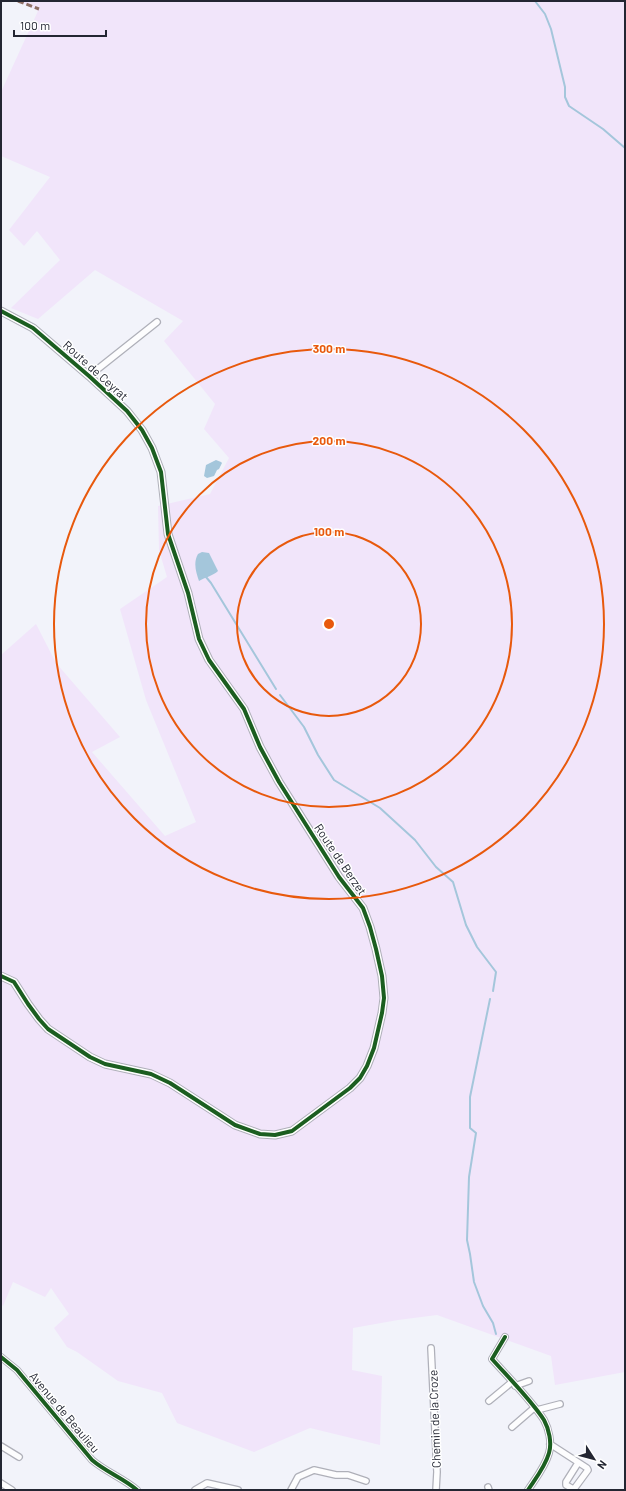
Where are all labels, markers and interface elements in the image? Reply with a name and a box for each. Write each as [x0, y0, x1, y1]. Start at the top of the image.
scale bar [14, 12, 106, 38]
text: 100 m [20, 18, 50, 32]
street label: Route de Ceyrat [61, 337, 131, 403]
text: 300 m [313, 341, 345, 355]
text: 200 m [313, 433, 345, 447]
text: 100 m [314, 524, 344, 538]
centre of rings [322, 617, 336, 631]
street label: Route de Berzet [312, 821, 370, 897]
street label: Avenue de Beaulieu [27, 1369, 103, 1455]
street label: Chemin de la Croze [425, 1370, 443, 1468]
north arrow [574, 1439, 614, 1479]
text: N [595, 1458, 610, 1472]

